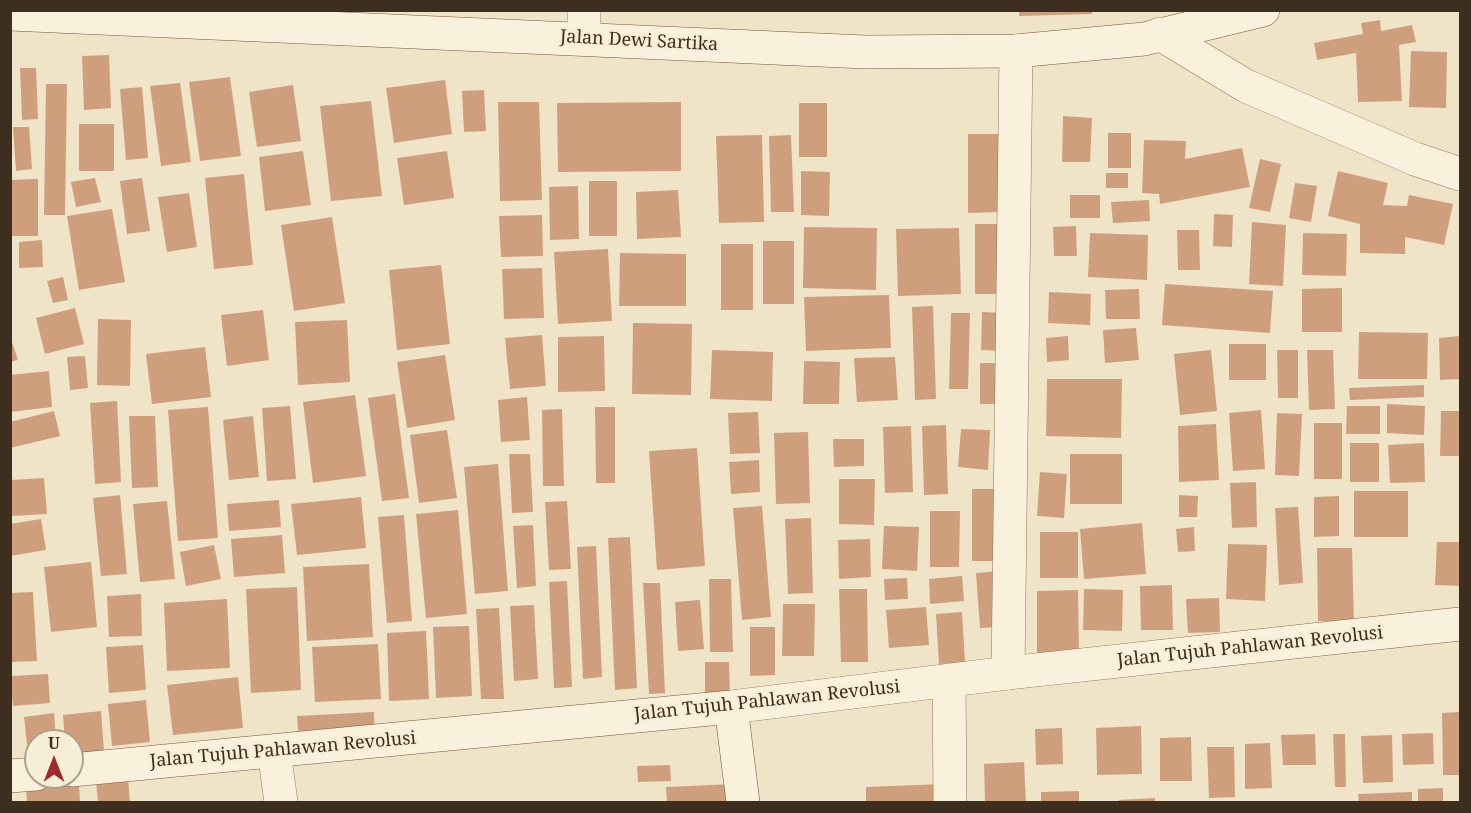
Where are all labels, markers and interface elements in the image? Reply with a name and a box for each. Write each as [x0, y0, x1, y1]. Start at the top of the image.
street label: Jalan Dewi Sartika [559, 26, 719, 56]
street label: Jalan Tujuh Pahlawan Revolusi [1116, 622, 1384, 672]
street label: Jalan Tujuh Pahlawan Revolusi [633, 676, 901, 726]
street label: Jalan Tujuh Pahlawan Revolusi [149, 728, 417, 772]
north arrow [24, 729, 84, 789]
text: U [48, 732, 60, 754]

